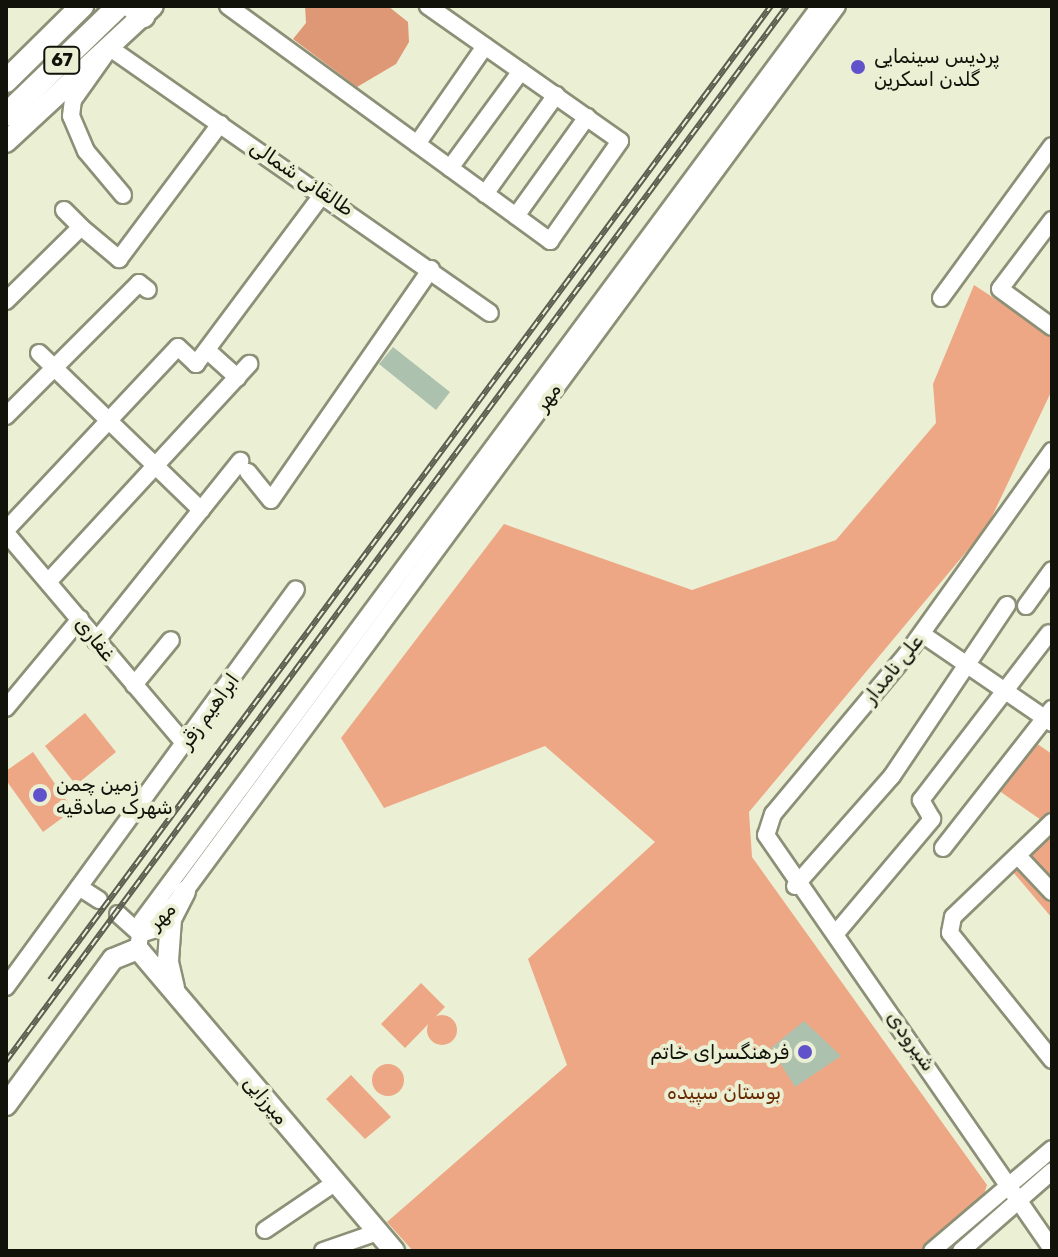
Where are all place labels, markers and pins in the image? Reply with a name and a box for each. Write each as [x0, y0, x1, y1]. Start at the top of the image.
place label: پردیس سینمایی گلدن اسکرین [874, 44, 1000, 91]
marker: پردیس سینمایی گلدن اسکرین [849, 58, 867, 76]
place label: زمین چمن شهرک صادقیه [56, 772, 173, 819]
marker: زمین چمن شهرک صادقیه [31, 786, 49, 804]
place label: فرهنگسرای خاتم [650, 1040, 789, 1064]
marker: فرهنگسرای خاتم [796, 1043, 814, 1061]

